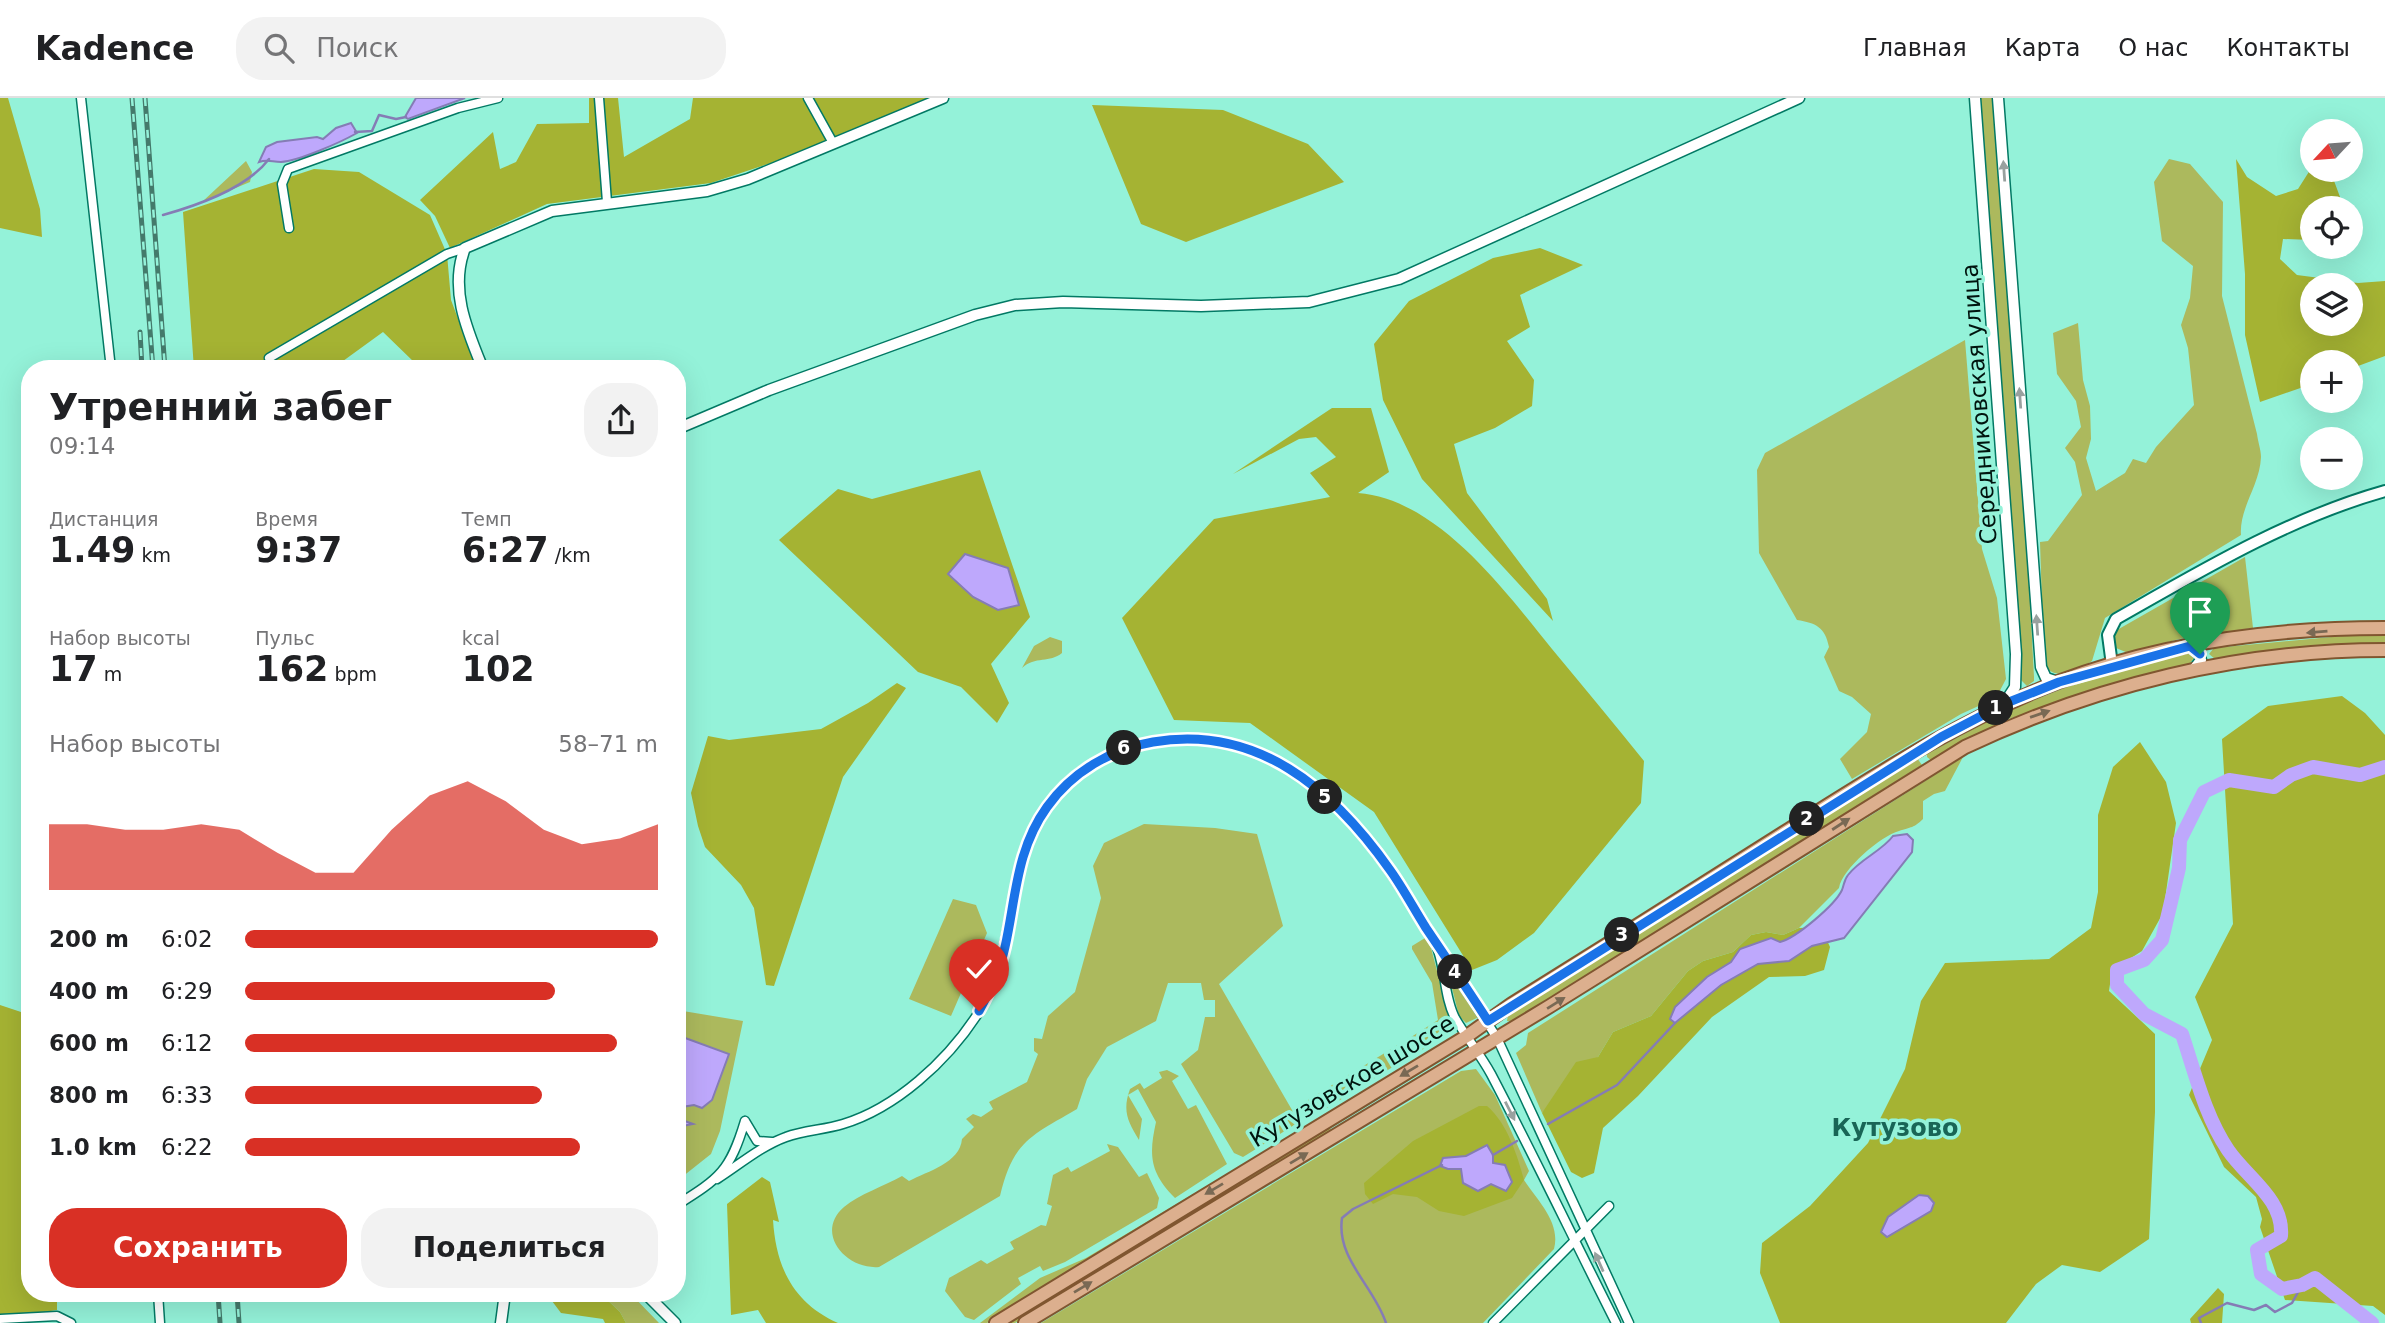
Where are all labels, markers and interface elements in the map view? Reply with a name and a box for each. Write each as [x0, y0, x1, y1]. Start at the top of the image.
search box [236, 17, 726, 80]
text: Kadence [35, 29, 194, 68]
icon: search [260, 29, 298, 67]
text: Поиск [316, 33, 399, 63]
text: Главная [1863, 34, 1967, 62]
text: Карта [2005, 34, 2080, 62]
text: О нас [2118, 34, 2188, 62]
text: Контакты [2226, 34, 2350, 62]
north arrow [2300, 119, 2362, 182]
map controls [2300, 119, 2363, 490]
one-way arrow [1998, 160, 2009, 182]
button: locate [2300, 196, 2363, 259]
street label: Середниковская улица [1956, 263, 2002, 545]
button: layers [2300, 273, 2363, 336]
button: + [2300, 350, 2363, 413]
button: share [584, 383, 658, 457]
text: Утренний забег [49, 385, 392, 429]
one-way arrow [2015, 387, 2026, 409]
button: − [2300, 427, 2363, 490]
text: 09:14 [49, 433, 115, 459]
text: Дистанция [49, 508, 158, 530]
text: Время [255, 508, 318, 530]
text: Темп [462, 508, 512, 530]
text: 1.49 [49, 530, 135, 570]
text: 9:37 [255, 530, 342, 570]
text: 6:27 [462, 530, 549, 570]
text: km [135, 544, 171, 566]
text: /km [549, 544, 591, 566]
pin [2170, 582, 2230, 654]
icon: arrive [2181, 593, 2219, 631]
one-way arrow [2031, 614, 2042, 636]
text: Набор высоты [49, 627, 191, 649]
text: Пульс [255, 627, 315, 649]
text: kcal [462, 627, 500, 649]
one-way arrow [2306, 627, 2328, 638]
text: 17 [49, 649, 98, 689]
text: 162 [255, 649, 328, 689]
text: 102 [462, 649, 535, 689]
text: m [98, 663, 122, 685]
text: bpm [328, 663, 377, 685]
pin: 1 [1979, 690, 2014, 726]
text: 1 [1989, 696, 2002, 718]
one-way arrow [2029, 708, 2050, 719]
pin: 6 [1106, 730, 1142, 766]
text: Набор высоты [49, 731, 221, 757]
text: 58–71 m [558, 731, 658, 757]
text: 6 [1117, 736, 1130, 758]
pin: 5 [1308, 780, 1342, 814]
text: 5 [1318, 785, 1331, 807]
pin: 2 [1790, 802, 1825, 836]
text: 2 [1800, 807, 1813, 829]
one-way arrow [1832, 817, 1850, 831]
pin: 3 [1604, 918, 1640, 952]
text: 3 [1615, 923, 1628, 945]
text: 200 m [49, 926, 129, 952]
text: 6:02 [161, 926, 213, 952]
pin [949, 939, 1009, 1011]
icon: check [960, 950, 998, 988]
pin: 4 [1438, 954, 1472, 990]
text: 4 [1448, 960, 1461, 982]
text: 400 m [49, 978, 129, 1004]
text: 6:29 [161, 978, 213, 1004]
one-way arrow [1546, 996, 1565, 1009]
street label: Кутузовское шоссе [1245, 1010, 1459, 1152]
text: 600 m [49, 1030, 129, 1056]
text: 6:12 [161, 1030, 213, 1056]
one-way arrow [1399, 1065, 1418, 1078]
text: 800 m [49, 1082, 129, 1108]
text: 6:33 [161, 1082, 213, 1108]
one-way arrow [1504, 1101, 1516, 1120]
district label: Кутузово [1832, 1114, 1958, 1142]
text: 1.0 km [49, 1134, 137, 1160]
text: 6:22 [161, 1134, 213, 1160]
one-way arrow [1290, 1151, 1309, 1164]
one-way arrow [1204, 1183, 1223, 1195]
button: Сохранить [49, 1208, 347, 1288]
button: Поделиться [361, 1208, 658, 1288]
one-way arrow [1593, 1252, 1604, 1273]
one-way arrow [1074, 1281, 1093, 1294]

